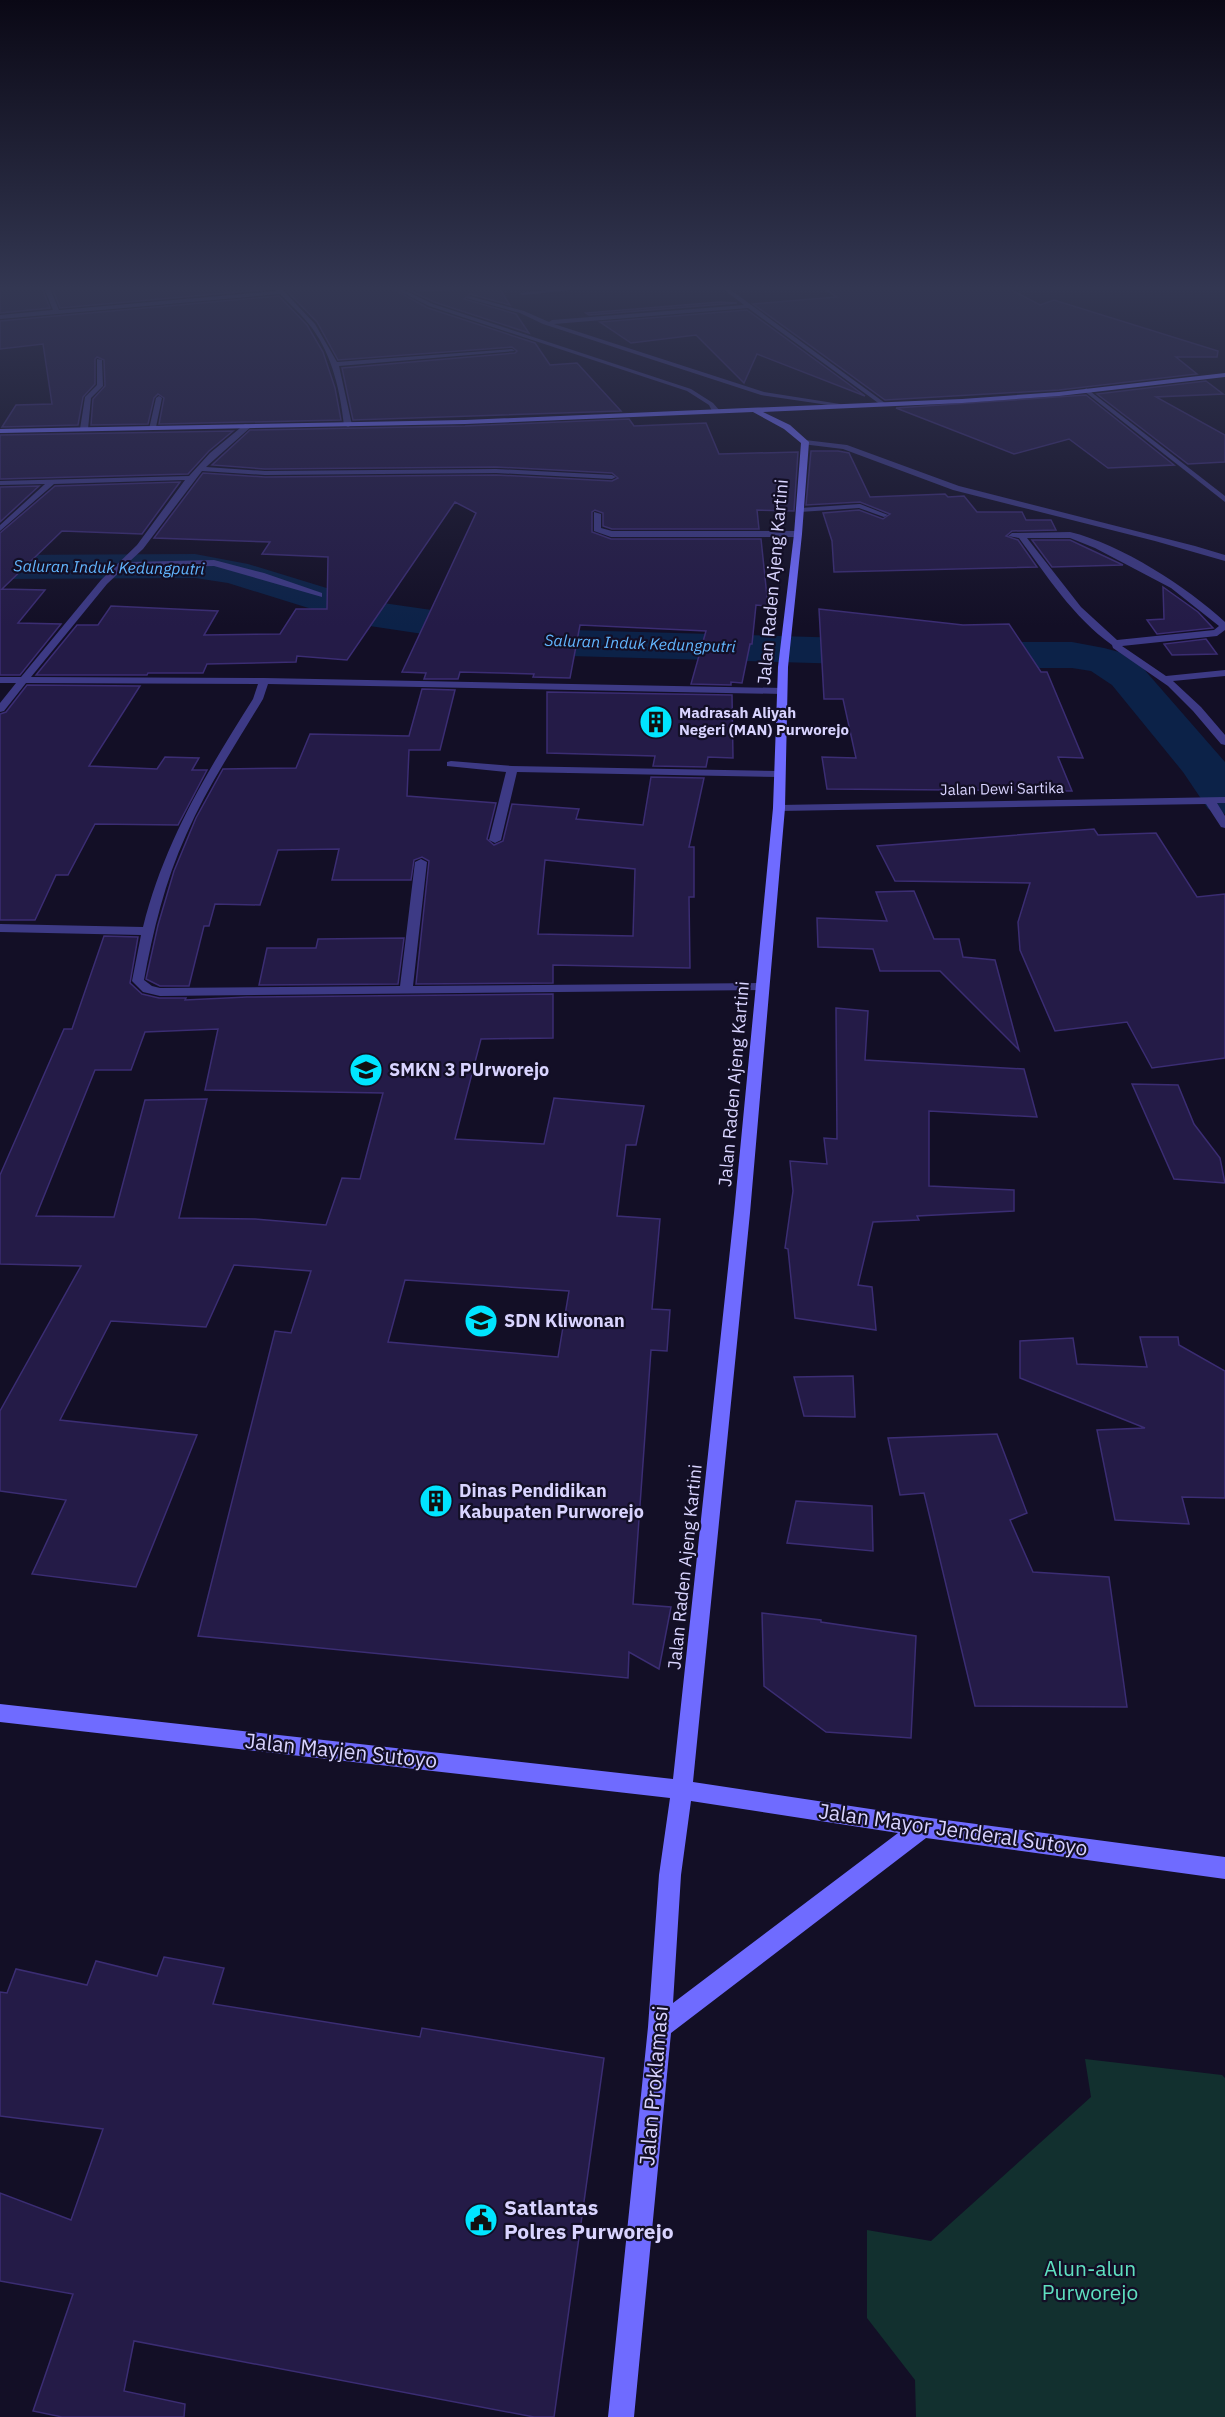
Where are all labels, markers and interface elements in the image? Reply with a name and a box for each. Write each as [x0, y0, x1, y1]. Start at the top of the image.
street label: Jalan Raden Ajeng Kartini [752, 478, 793, 686]
water label: Saluran Induk Kedungputri [13, 555, 206, 579]
water label: Saluran Induk Kedungputri [544, 630, 737, 656]
place label: Madrasah Aliyah Negeri (MAN) Purworejo [679, 703, 849, 739]
building icon: Madrasah Aliyah Negeri (MAN) Purworejo [638, 704, 674, 740]
street label: Jalan Dewi Sartika [940, 778, 1064, 799]
street label: Jalan Raden Ajeng Kartini [713, 980, 754, 1188]
school or university icon: SMKN 3 PUrworejo [348, 1052, 384, 1088]
place label: SMKN 3 PUrworejo [389, 1058, 549, 1081]
school or university icon: SDN Kliwonan [463, 1303, 499, 1339]
place label: SDN Kliwonan [504, 1309, 625, 1332]
street label: Jalan Raden Ajeng Kartini [662, 1463, 707, 1671]
place label: Dinas Pendidikan Kabupaten Purworejo [459, 1479, 644, 1523]
building icon: Dinas Pendidikan Kabupaten Purworejo [418, 1483, 454, 1519]
street label: Jalan Mayjen Sutoyo [244, 1726, 439, 1774]
street label: Jalan Mayor Jenderal Sutoyo [817, 1796, 1089, 1862]
street label: Jalan Proklamasi [632, 2005, 674, 2167]
place label: Satlantas Polres Purworejo [504, 2193, 674, 2245]
public building icon: Satlantas Polres Purworejo [463, 2202, 499, 2238]
park label: Alun-alun Purworejo [1042, 2254, 1138, 2306]

